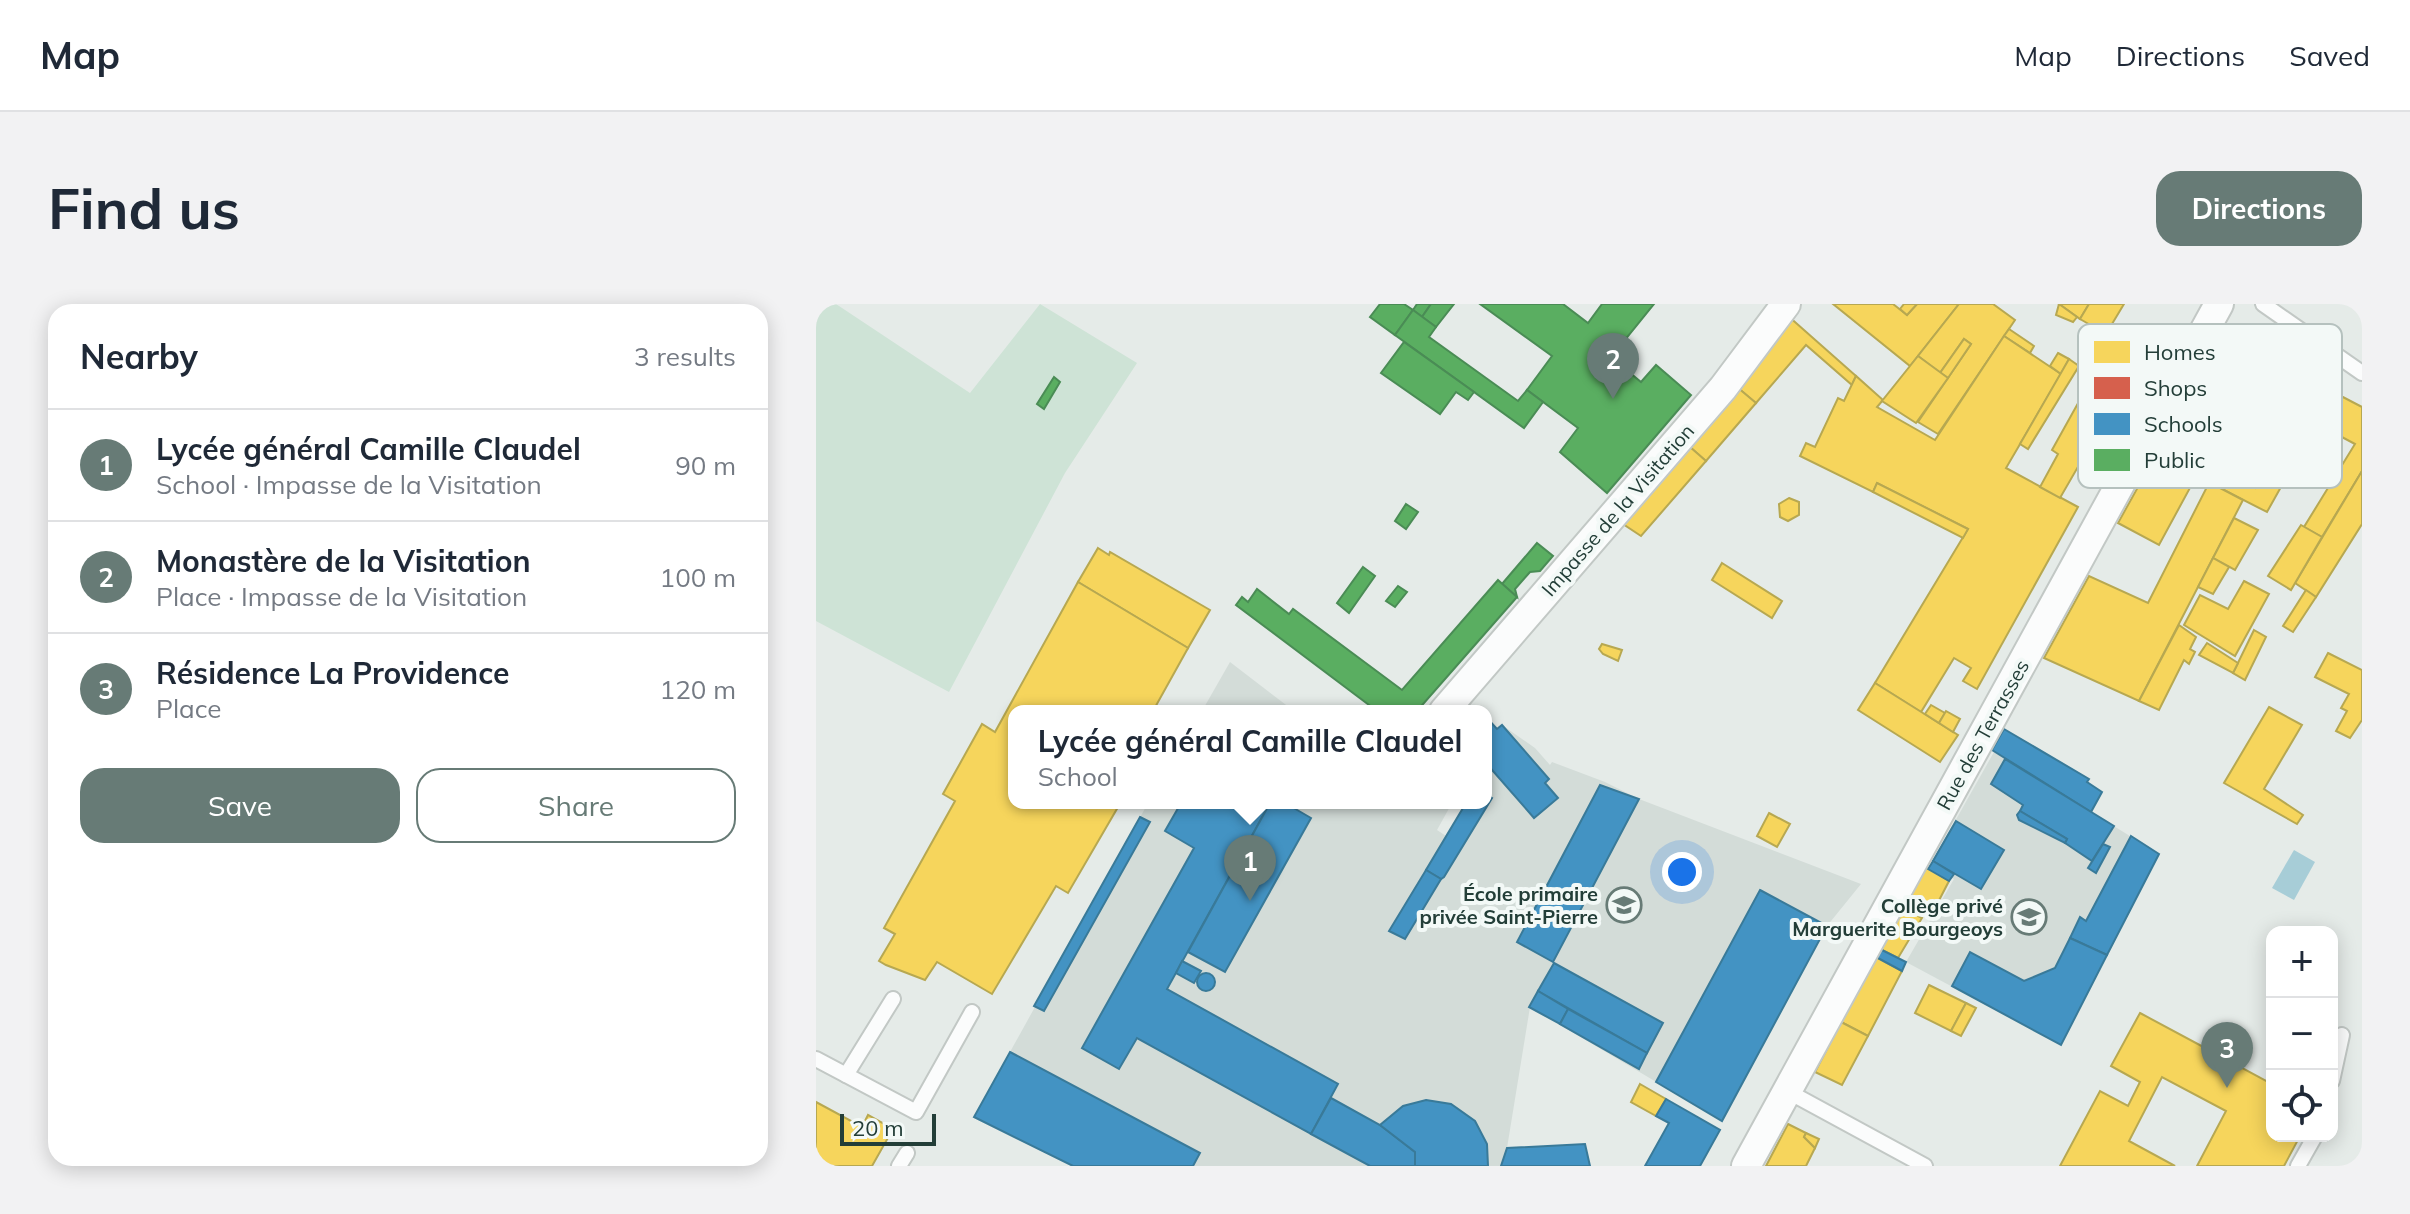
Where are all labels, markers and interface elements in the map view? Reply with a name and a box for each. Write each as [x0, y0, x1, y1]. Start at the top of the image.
text: Map [40, 31, 120, 79]
text: Map [2014, 38, 2072, 73]
text: Directions [2116, 38, 2245, 73]
text: Saved [2289, 38, 2370, 73]
button: Directions [2156, 171, 2362, 246]
text: Find us [48, 173, 240, 243]
legend [2078, 324, 2342, 488]
pin: 2 [1587, 333, 1639, 399]
text: Nearby [80, 335, 198, 378]
text: Homes [2144, 338, 2216, 366]
text: 3 results [634, 340, 736, 373]
text: Shops [2144, 374, 2207, 402]
text: Schools [2144, 410, 2223, 438]
street label: Impasse de la Visitation [1536, 418, 1699, 601]
text: Lycée général Camille Claudel [156, 430, 581, 468]
text: Public [2144, 446, 2206, 474]
text: 1 [98, 449, 114, 482]
text: 90 m [675, 449, 736, 482]
text: School · Impasse de la Visitation [156, 468, 542, 501]
text: Monastère de la Visitation [156, 542, 531, 580]
text: 2 [98, 561, 114, 594]
text: 100 m [660, 561, 736, 594]
text: Place · Impasse de la Visitation [156, 580, 527, 613]
text: Résidence La Providence [156, 654, 509, 692]
street label: Rue des Terrasses [1931, 655, 2034, 814]
text: 3 [98, 673, 114, 706]
text: 120 m [660, 673, 736, 706]
text: Place [156, 692, 221, 725]
popup [1008, 705, 1492, 809]
text: Lycée général Camille Claudel [1038, 722, 1462, 760]
text: School [1038, 760, 1118, 793]
button: Save [80, 768, 400, 843]
button: Share [416, 768, 736, 843]
pin: 1 [1224, 835, 1276, 901]
your location [1662, 852, 1702, 892]
place label: École primaire privée Saint-Pierre [1420, 881, 1598, 929]
school or university icon: École primaire privée Saint-Pierre [1605, 886, 1643, 924]
place label: Collège privé Marguerite Bourgeoys [1792, 893, 2003, 941]
school or university icon: Collège privé Marguerite Bourgeoys [2010, 898, 2048, 936]
map controls [2266, 926, 2338, 1142]
button: + [2266, 926, 2338, 998]
button: − [2266, 998, 2338, 1070]
pin: 3 [2201, 1022, 2253, 1088]
button: locate [2266, 1070, 2338, 1142]
scale bar [840, 1110, 936, 1146]
text: 20 m [852, 1114, 903, 1142]

